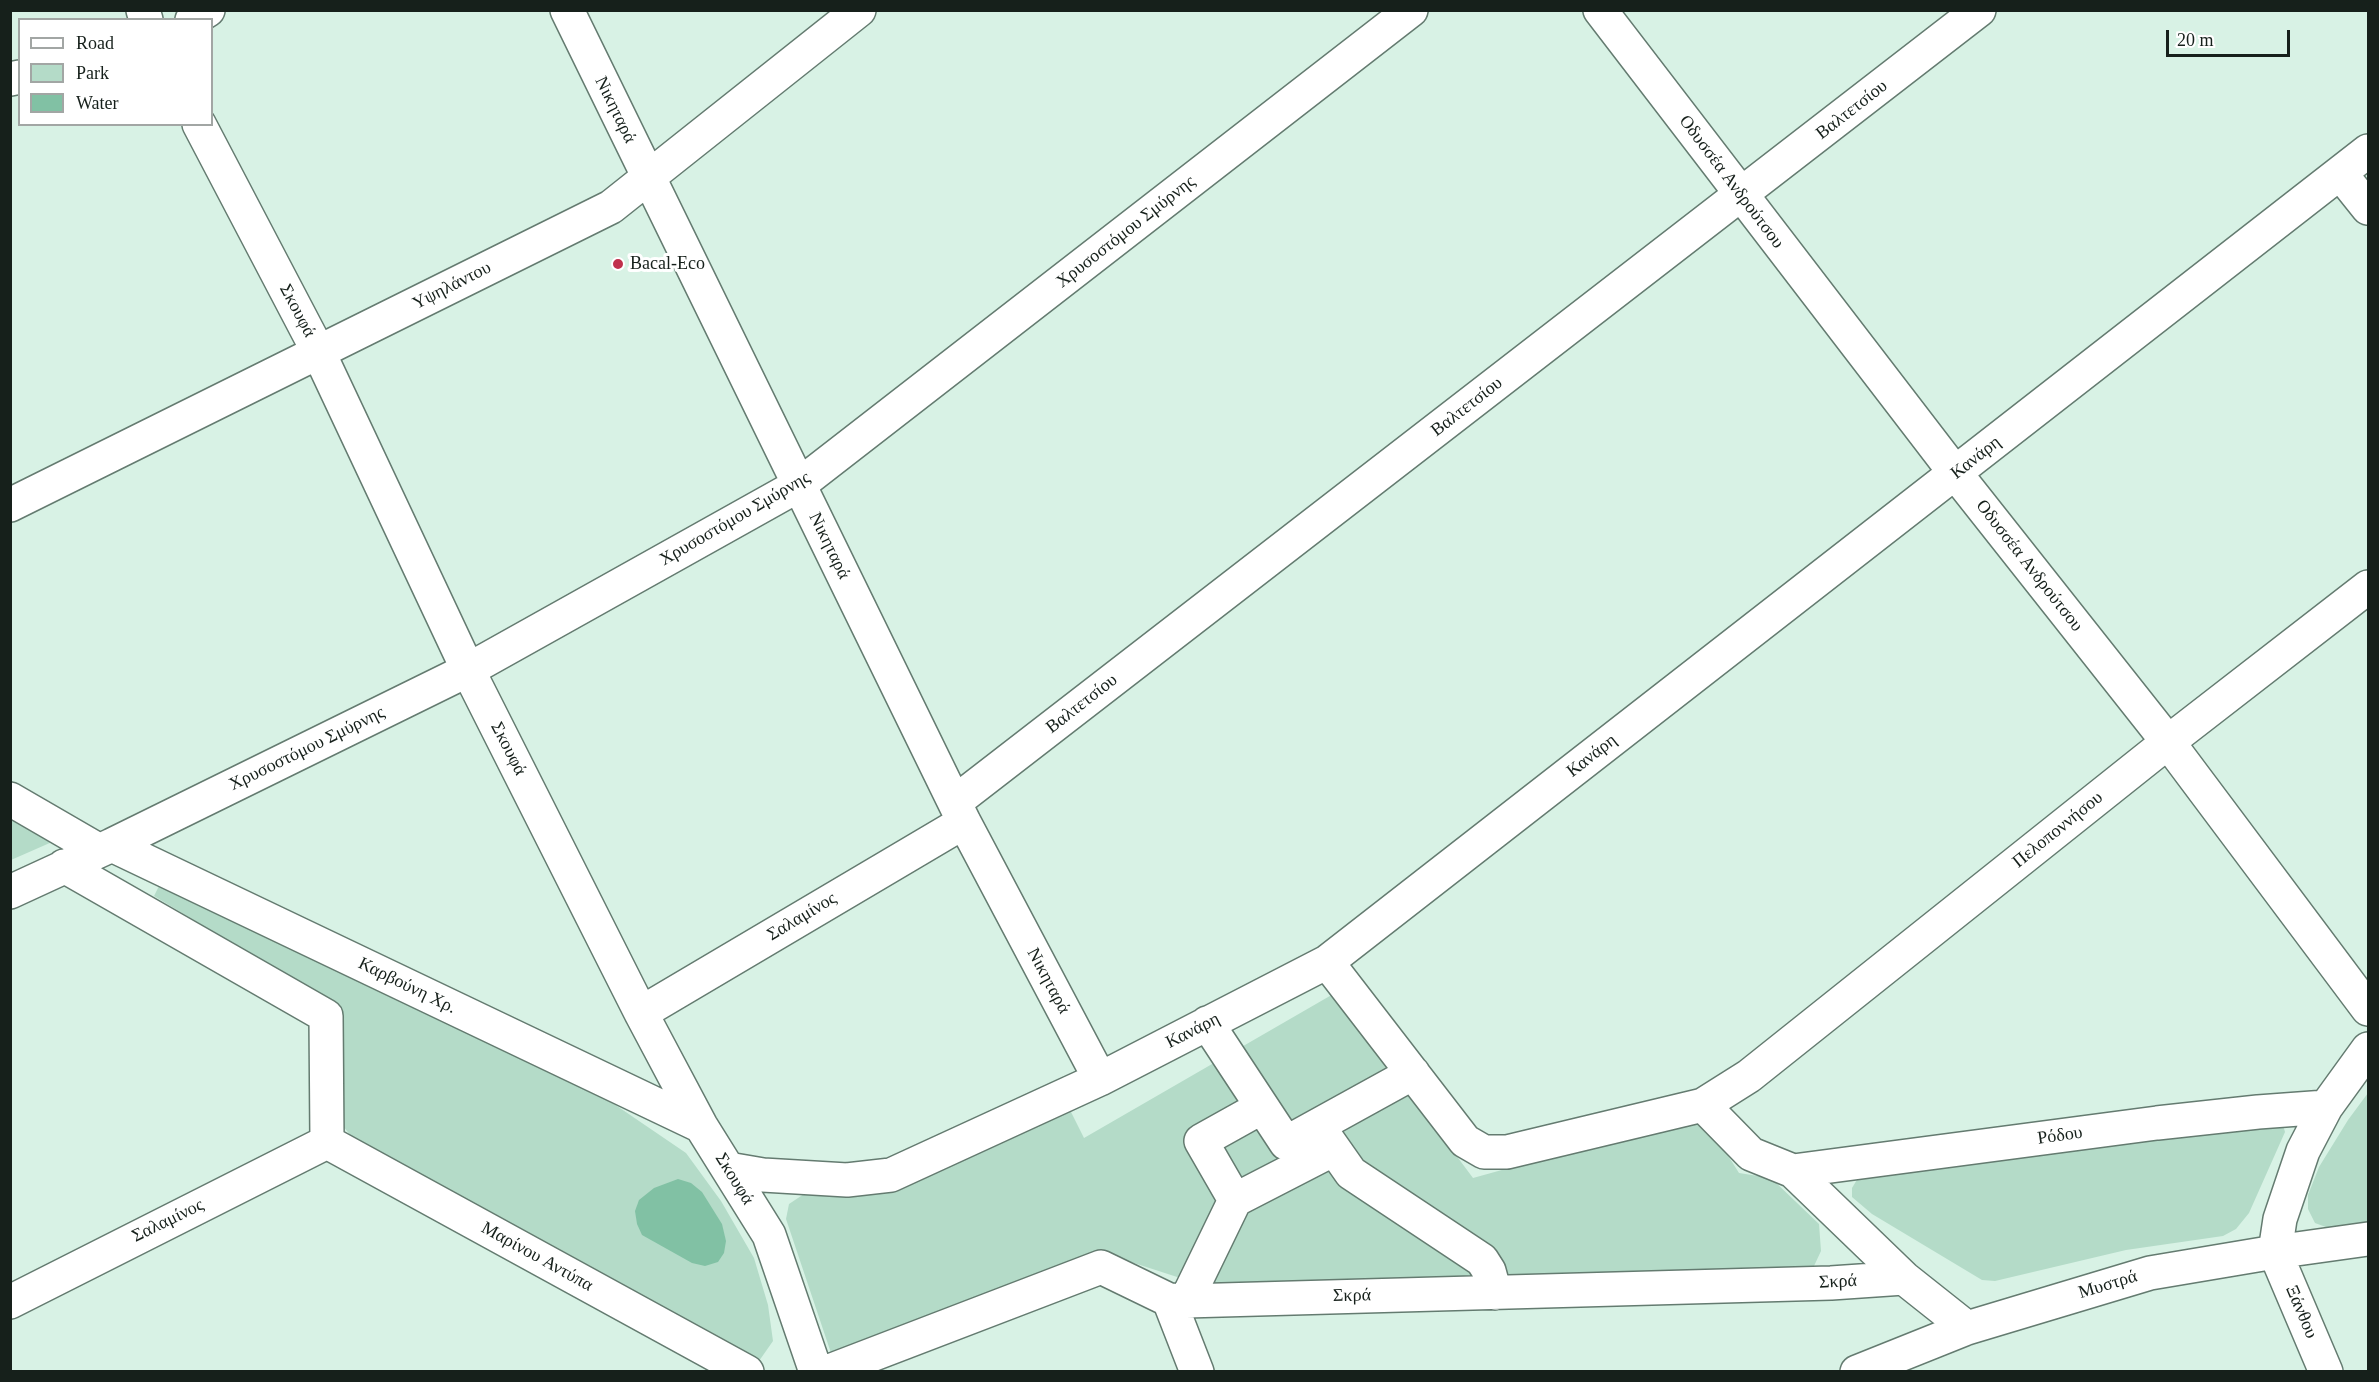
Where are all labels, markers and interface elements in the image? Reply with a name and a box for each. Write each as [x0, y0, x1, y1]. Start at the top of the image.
legend [18, 18, 213, 126]
scale bar [2169, 18, 2294, 56]
text: 20 m [2177, 30, 2214, 50]
text: Road [76, 33, 114, 53]
text: Park [76, 63, 109, 83]
street label: Νικηταρά [590, 73, 640, 147]
street label: Βαλτετσίου [1812, 75, 1892, 145]
text: Water [76, 93, 119, 113]
street label: Οδυσσέα Ανδρούτσου [1674, 111, 1788, 253]
street label: Χρυσοστόμου Σμύρνης [1052, 171, 1200, 293]
place label: Bacal-Eco [630, 253, 705, 275]
street label: Υψηλάντου [409, 257, 495, 315]
marker: Bacal-Eco [611, 257, 625, 271]
street label: Σκουφά [274, 281, 320, 341]
street label: Βαλτετσίου [1427, 372, 1507, 442]
street label: Κανάρη [1947, 432, 2005, 484]
street label: Χρυσοστόμου Σμύρνης [656, 467, 814, 571]
street label: Οδυσσέα Ανδρούτσου [1971, 496, 2087, 636]
street label: Νικηταρά [804, 509, 854, 583]
street label: Βαλτετσίου [1042, 669, 1122, 739]
street label: Χρυσοστόμου Σμύρνης [226, 702, 388, 796]
street label: Σκουφά [485, 719, 531, 779]
street label: Κανάρη [1563, 730, 1621, 782]
street label: Πελοποννήσου [2009, 787, 2107, 873]
street label: Σαλαμίνος [764, 888, 840, 946]
street label: Νικηταρά [1022, 944, 1074, 1018]
street label: Καρβούνη Χρ. [354, 953, 460, 1019]
street label: Κανάρη [1162, 1008, 1224, 1054]
street label: Ρόδου [2036, 1122, 2084, 1150]
street label: Σκουφά [710, 1149, 758, 1209]
street label: Σαλαμίνος [129, 1194, 207, 1248]
street label: Μαρίνου Αντύπα [477, 1217, 597, 1297]
street label: Μυστρά [2076, 1266, 2140, 1304]
street label: Σκρά [1818, 1270, 1858, 1294]
street label: Ξάνθου [2280, 1282, 2322, 1342]
street label: Σκρά [1333, 1285, 1371, 1307]

